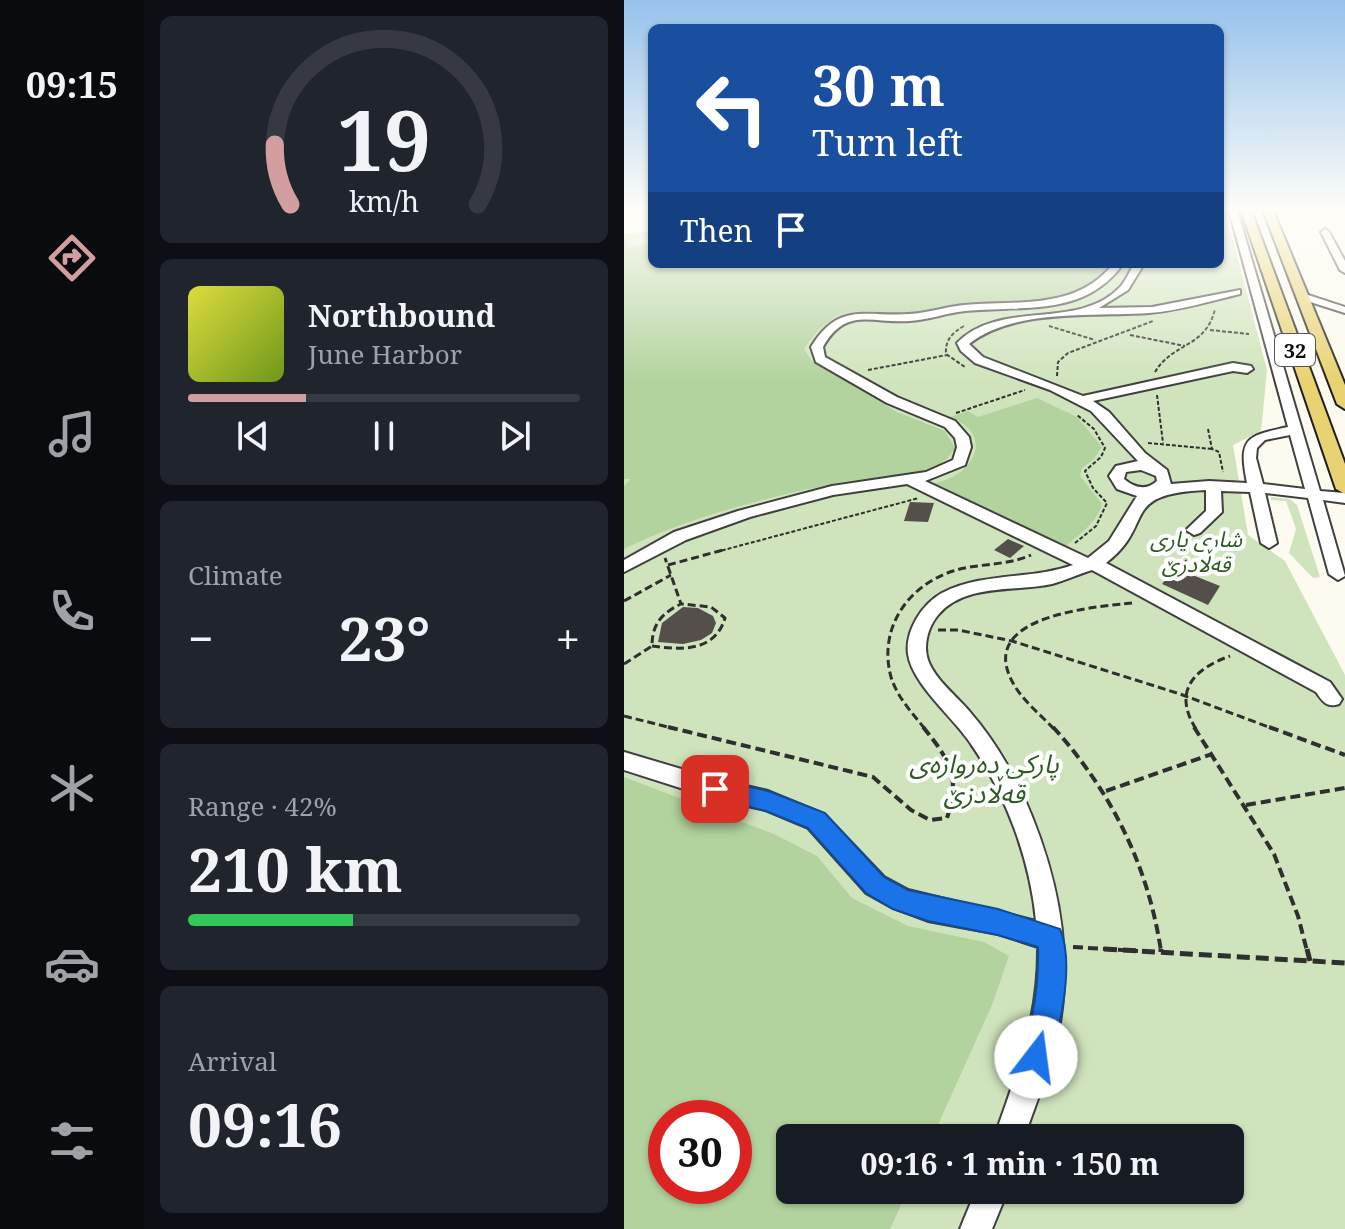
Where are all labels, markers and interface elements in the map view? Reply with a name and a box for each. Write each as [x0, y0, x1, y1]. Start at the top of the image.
text: 30 m [812, 46, 945, 122]
icon: left [680, 56, 784, 160]
text: 09:15 [26, 60, 118, 109]
text: 19 [337, 82, 431, 195]
text: Turn left [812, 118, 963, 167]
text: km/h [349, 181, 419, 220]
icon: arrive [769, 208, 813, 252]
text: Then [680, 210, 753, 251]
icon: directions [44, 230, 100, 286]
text: Northbound [308, 295, 495, 336]
road number: 32 [1275, 334, 1315, 366]
text: June Harbor [308, 336, 462, 372]
icon: music [44, 406, 100, 462]
icon: previous [231, 414, 275, 458]
icon: pause [362, 414, 406, 458]
icon: next [493, 414, 537, 458]
park label: شاری یاری قەڵادزێ [1150, 523, 1243, 578]
text: Climate [188, 557, 283, 593]
icon: phone [44, 583, 100, 639]
text: 23° [339, 597, 430, 679]
text: − [188, 608, 213, 668]
text: + [555, 608, 580, 668]
park label: پارکی دەروازەی قەڵادزێ [909, 745, 1059, 811]
pin [681, 755, 749, 823]
icon: climate [44, 760, 100, 816]
icon: arrive [693, 767, 737, 811]
text: Range · 42% [188, 788, 337, 824]
text: 210 km [188, 828, 403, 910]
icon: car [44, 936, 100, 992]
position arrow [994, 1015, 1078, 1099]
text: Arrival [188, 1043, 277, 1079]
text: 09:16 [188, 1083, 342, 1165]
speed limit sign: 30 [648, 1100, 752, 1204]
icon: filters [44, 1113, 100, 1169]
text: 09:16 · 1 min · 150 m [861, 1143, 1159, 1184]

